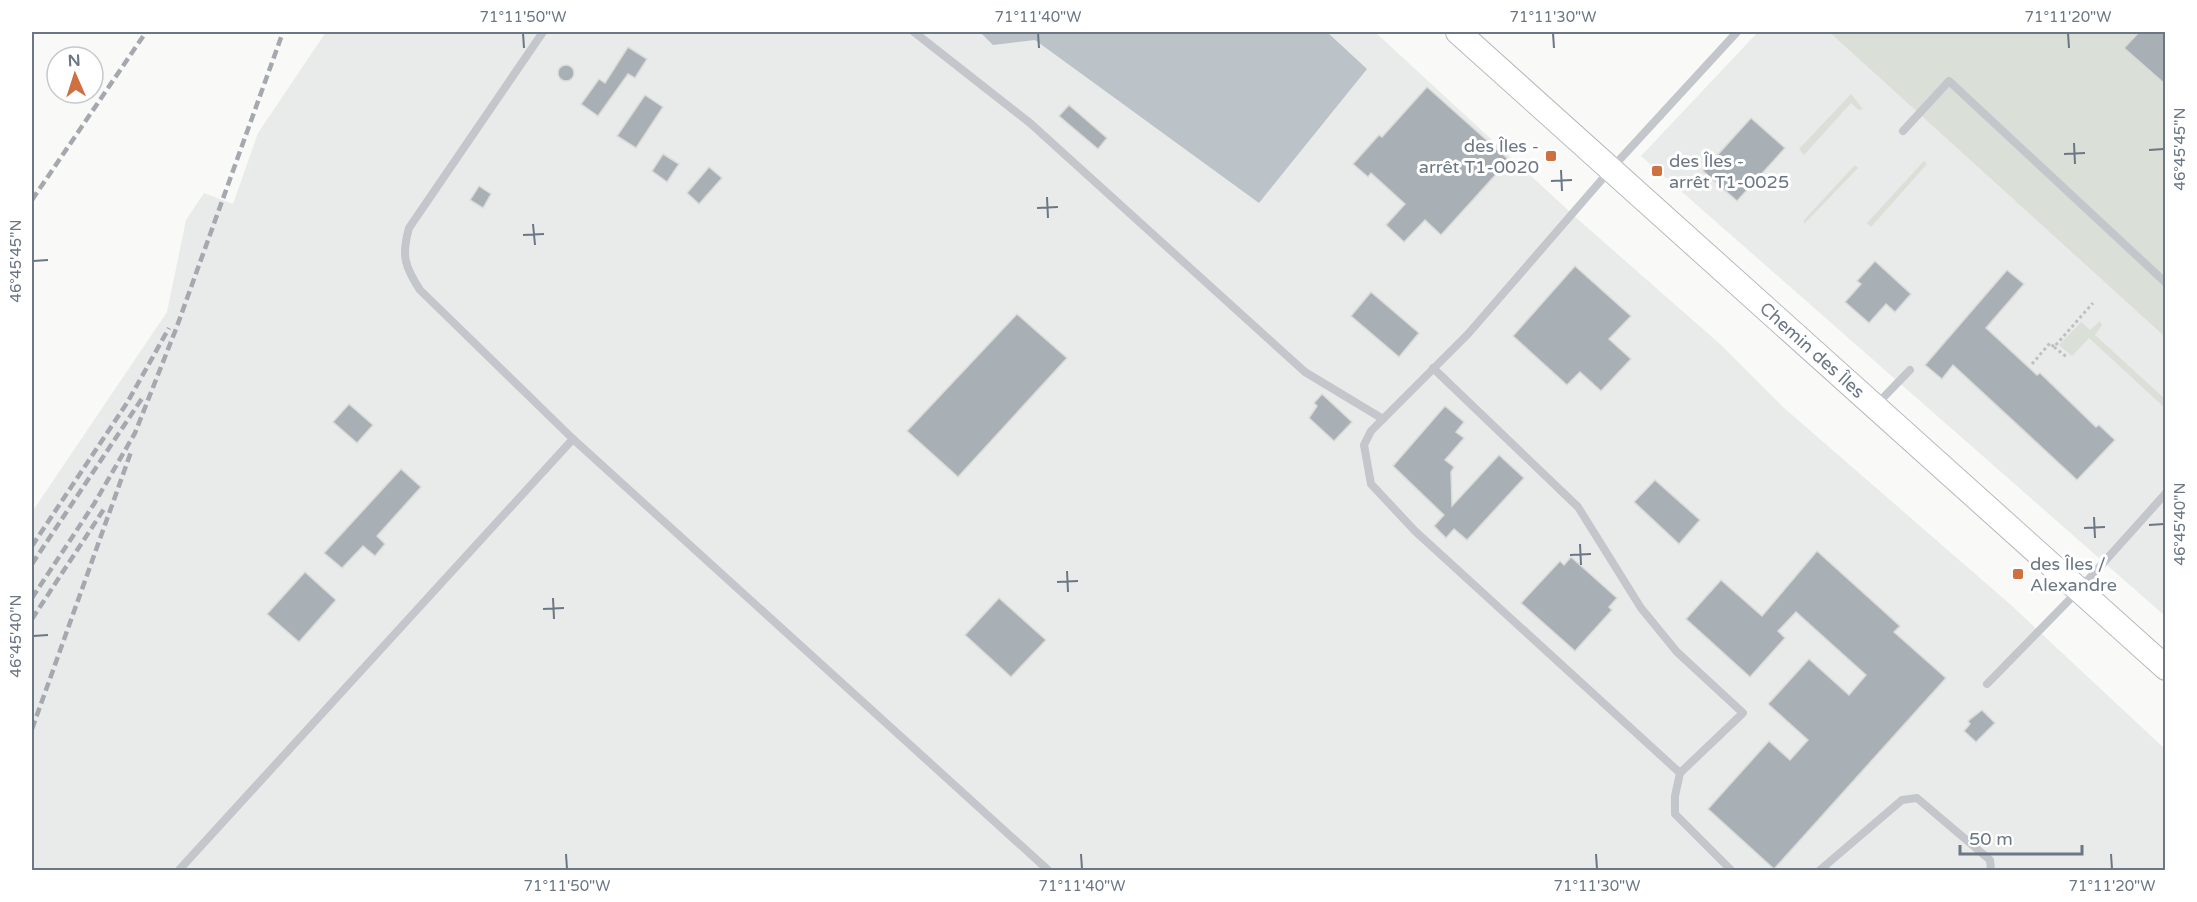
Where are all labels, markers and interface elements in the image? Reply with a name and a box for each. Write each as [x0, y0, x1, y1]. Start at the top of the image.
text: 71°11'50"W [480, 8, 566, 26]
text: 71°11'40"W [995, 8, 1081, 26]
text: 71°11'30"W [1510, 8, 1596, 26]
text: 71°11'20"W [2025, 8, 2111, 26]
north arrow [45, 45, 105, 105]
text: N [67, 51, 81, 71]
text: 46°45'45"N [2171, 108, 2189, 190]
place label: des Îles - arrêt T1-0020 [1419, 135, 1539, 178]
marker: des Îles - arrêt T1-0020 [1544, 149, 1558, 163]
place label: des Îles - arrêt T1-0025 [1669, 150, 1789, 193]
marker: des Îles - arrêt T1-0025 [1650, 164, 1664, 178]
text: 46°45'45"N [7, 220, 25, 302]
street label: Chemin des Îles [1755, 297, 1869, 403]
text: 46°45'40"N [2171, 483, 2189, 565]
place label: des Îles / Alexandre [2030, 553, 2117, 596]
marker: des Îles / Alexandre [2011, 567, 2025, 581]
text: 46°45'40"N [7, 595, 25, 677]
scale bar [1960, 818, 2082, 856]
text: 50 m [1969, 828, 2013, 850]
text: 71°11'50"W [524, 877, 610, 895]
text: 71°11'40"W [1039, 877, 1125, 895]
text: 71°11'30"W [1554, 877, 1640, 895]
text: 71°11'20"W [2069, 877, 2155, 895]

